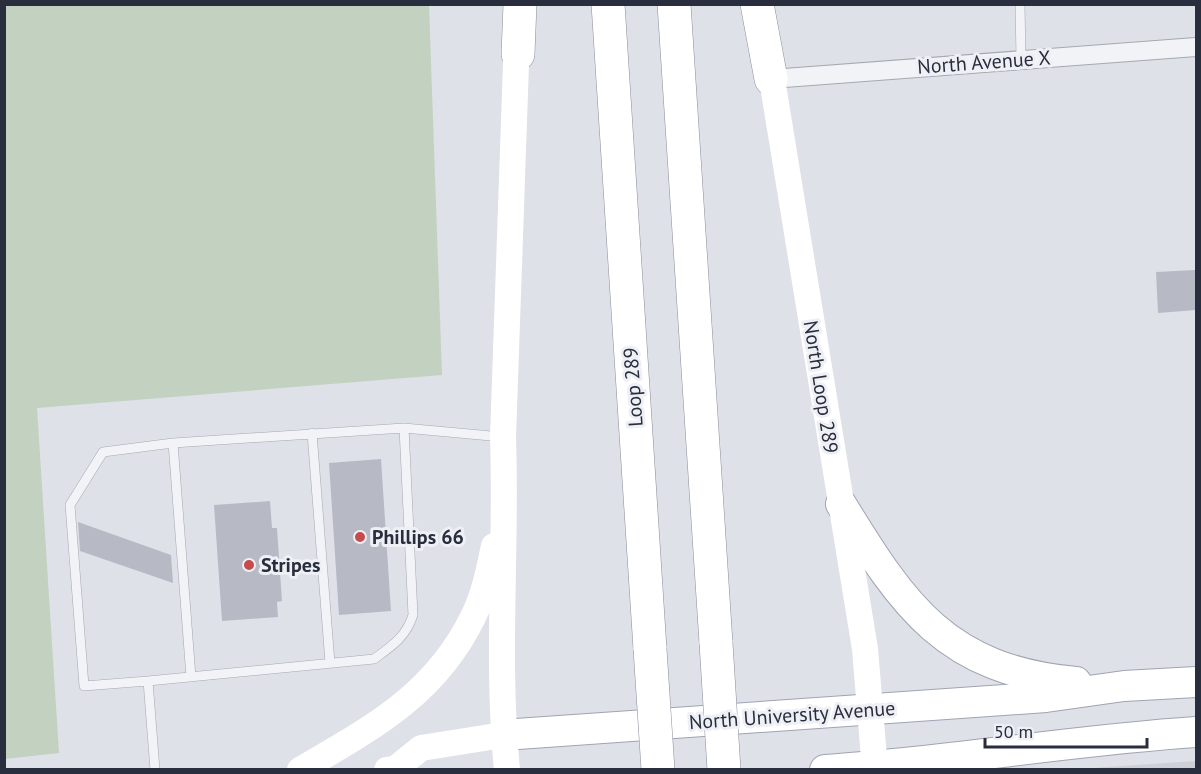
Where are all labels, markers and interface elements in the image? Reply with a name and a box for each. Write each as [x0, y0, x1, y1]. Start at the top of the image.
street label: North Avenue X [916, 44, 1052, 80]
street label: North Loop 289 [798, 319, 844, 455]
street label: Loop 289 [617, 346, 649, 428]
place label: Phillips 66 [372, 524, 464, 550]
marker: Phillips 66 [353, 530, 367, 544]
place label: Stripes [261, 552, 320, 578]
marker: Stripes [242, 558, 256, 572]
street label: North University Avenue [688, 695, 896, 735]
scale bar [985, 711, 1147, 749]
text: 50 m [994, 720, 1033, 743]

